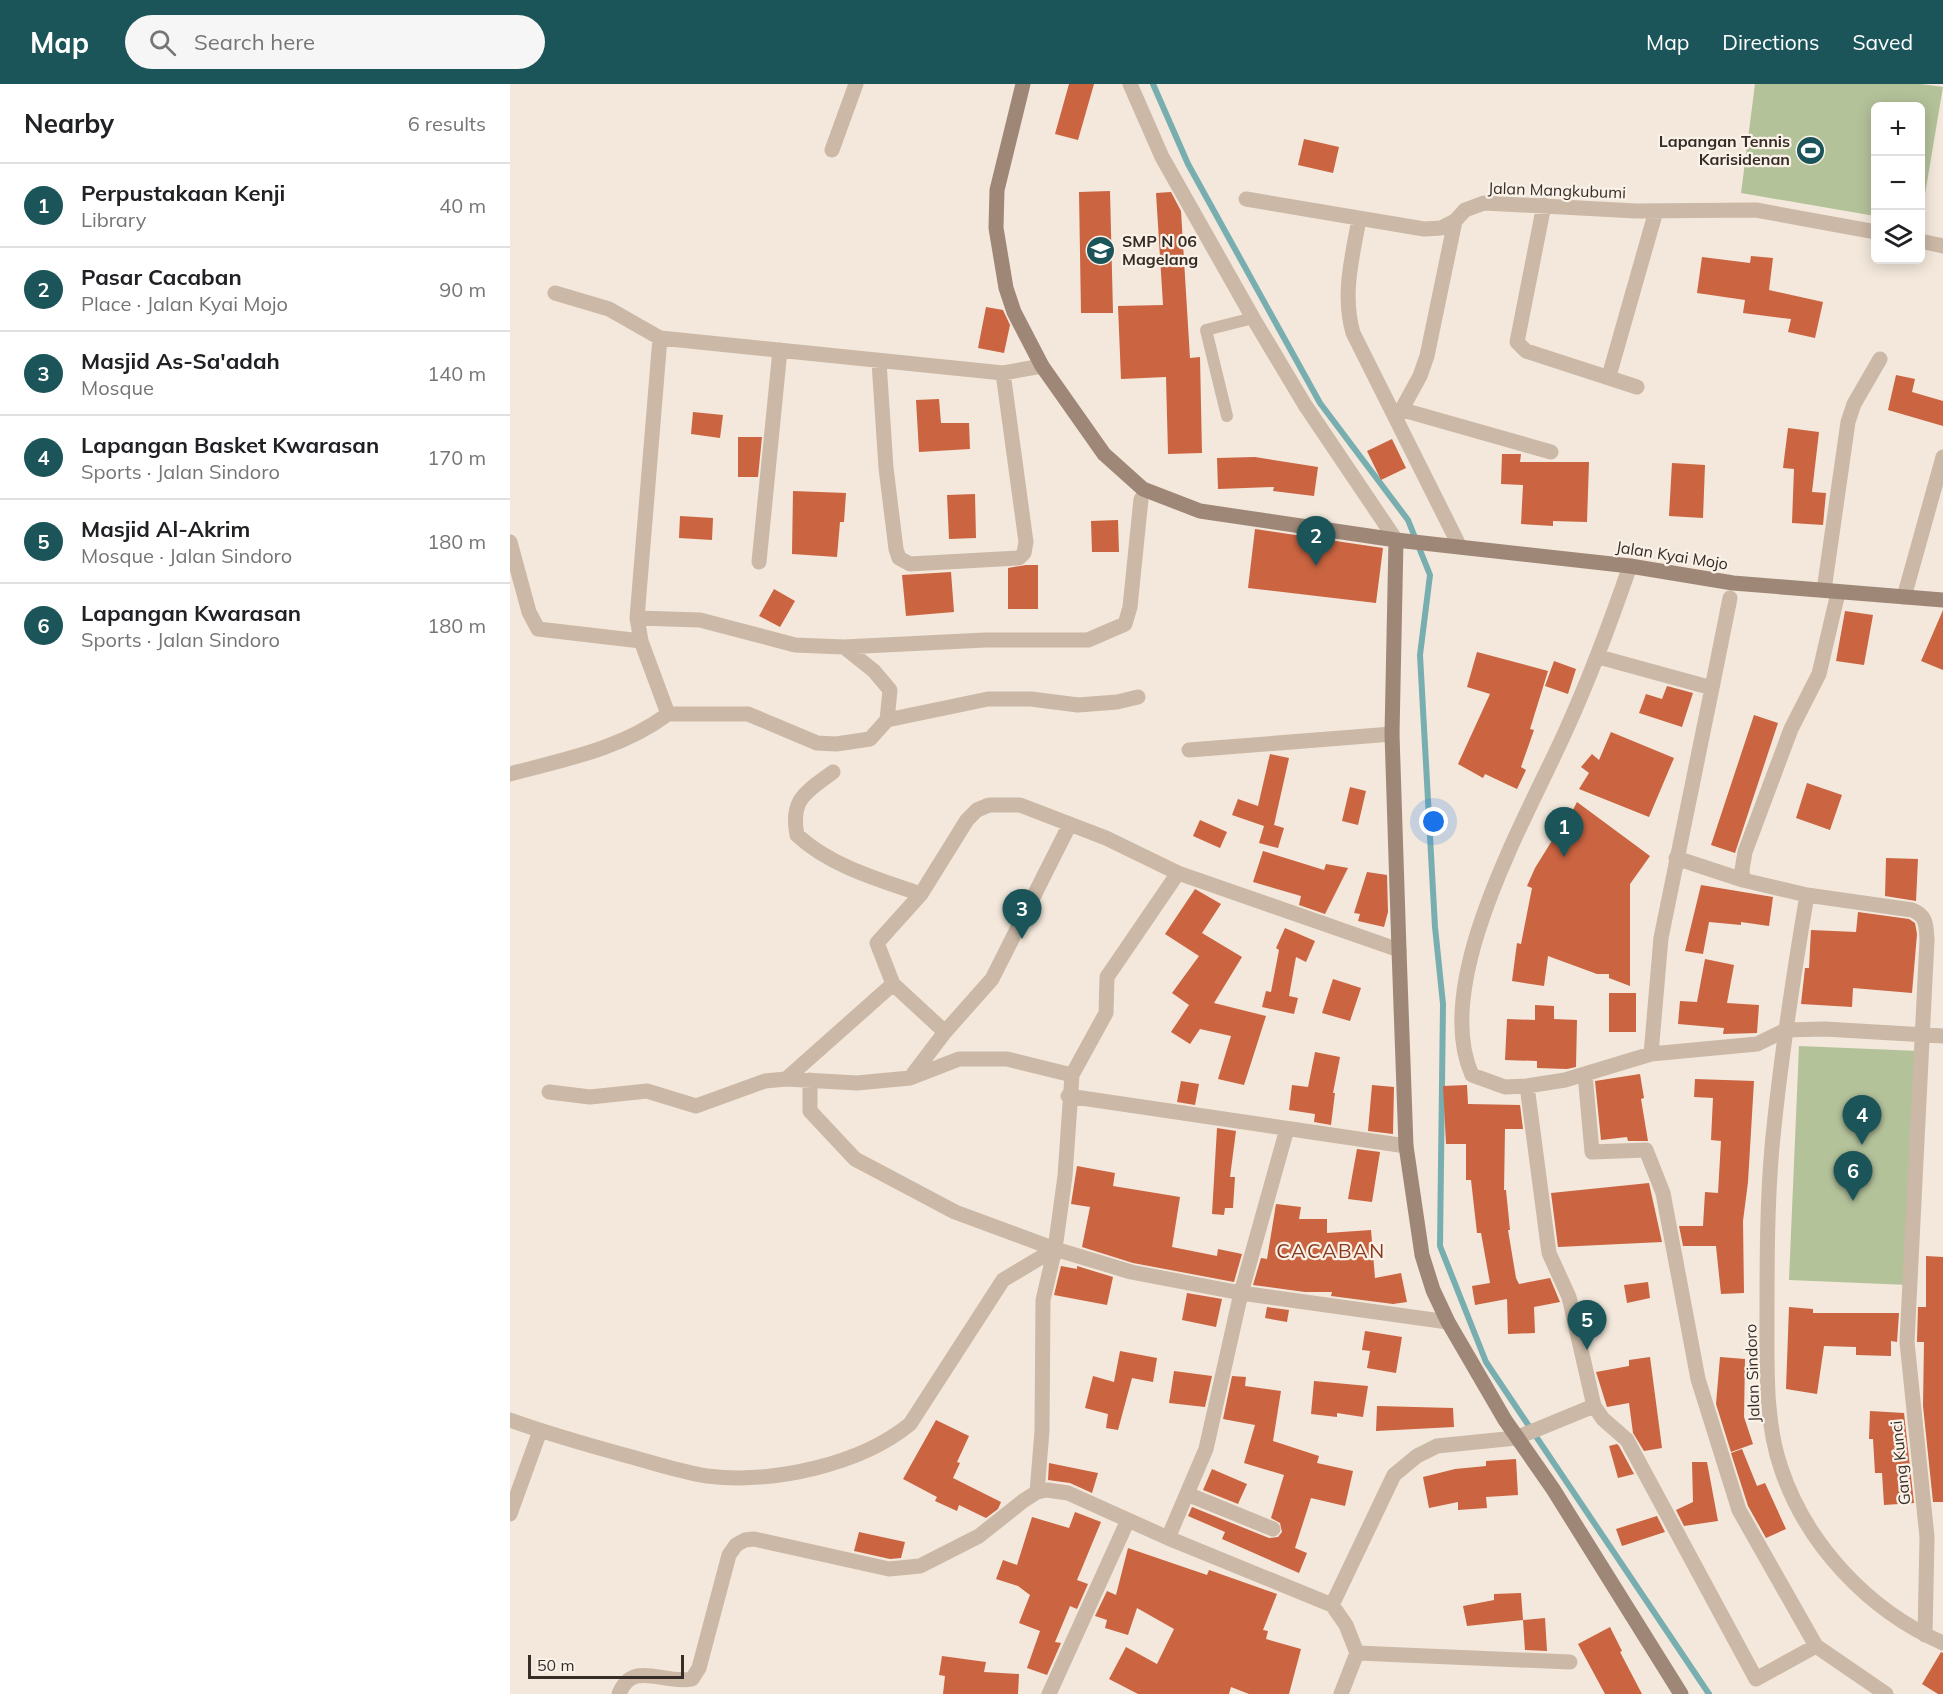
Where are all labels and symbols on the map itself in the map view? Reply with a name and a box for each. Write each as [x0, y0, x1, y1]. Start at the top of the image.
place label: Lapangan Tennis Karisidenan [1659, 131, 1790, 169]
sports icon: Lapangan Tennis Karisidenan [1795, 134, 1827, 166]
street label: Jalan Mangkubumi [1488, 178, 1626, 202]
place label: SMP N 06 Magelang [1122, 231, 1198, 269]
school or university icon: SMP N 06 Magelang [1085, 234, 1117, 266]
pin: 2 [1296, 516, 1336, 566]
street label: Jalan Kyai Mojo [1615, 536, 1729, 574]
your location [1419, 807, 1448, 836]
pin: 1 [1544, 808, 1584, 857]
pin: 3 [1002, 890, 1042, 939]
pin: 4 [1842, 1096, 1882, 1145]
pin: 6 [1834, 1152, 1872, 1201]
district label: CACABAN [1276, 1238, 1386, 1263]
pin: 5 [1568, 1300, 1606, 1350]
street label: Jalan Sindoro [1740, 1323, 1764, 1423]
street label: Gang Kunci [1886, 1420, 1914, 1506]
scale bar [528, 1652, 684, 1680]

